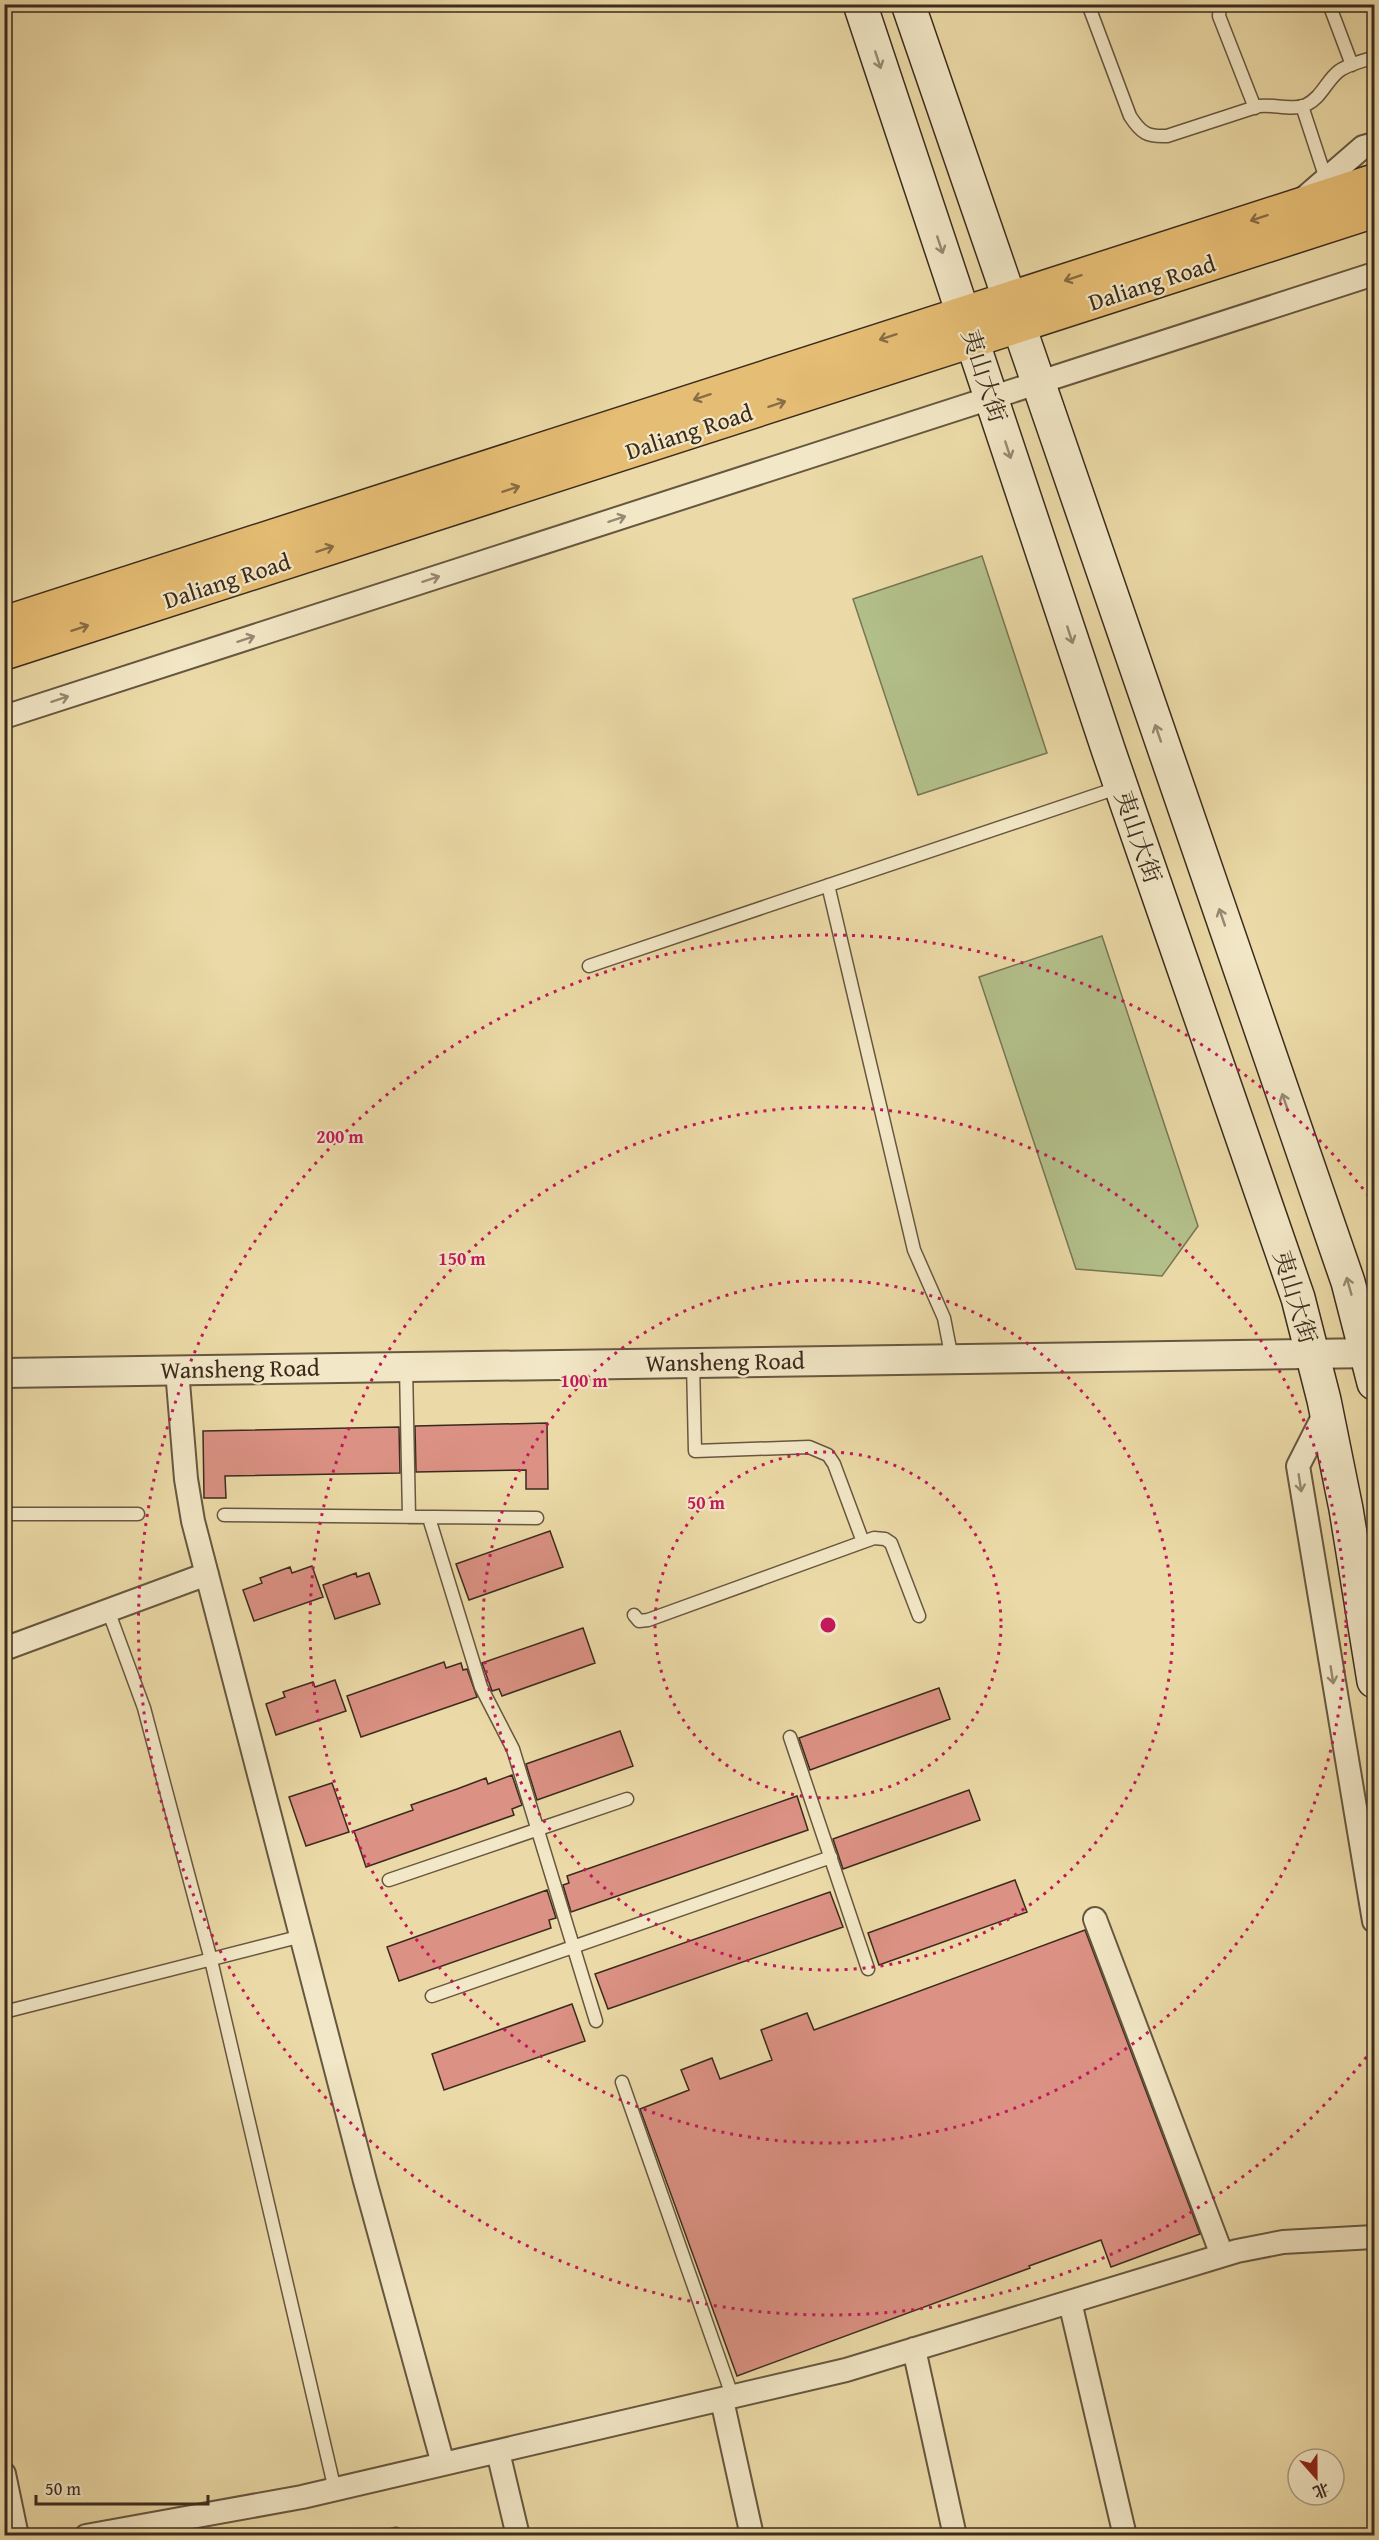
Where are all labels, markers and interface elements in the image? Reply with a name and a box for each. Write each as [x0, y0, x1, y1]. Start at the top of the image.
one-way arrow [874, 50, 885, 69]
one-way arrow [1250, 213, 1269, 224]
one-way arrow [935, 235, 946, 254]
street label: Daliang Road [1084, 245, 1220, 320]
one-way arrow [1064, 273, 1083, 284]
street label: 夷山大街 [953, 325, 1016, 427]
one-way arrow [879, 333, 898, 344]
one-way arrow [693, 392, 712, 403]
street label: Daliang Road [621, 394, 757, 469]
one-way arrow [767, 397, 786, 408]
one-way arrow [1004, 440, 1015, 459]
one-way arrow [501, 483, 520, 494]
one-way arrow [607, 513, 626, 524]
one-way arrow [315, 542, 334, 553]
street label: Daliang Road [159, 543, 295, 618]
one-way arrow [421, 573, 440, 584]
one-way arrow [70, 622, 89, 633]
one-way arrow [1065, 625, 1076, 644]
one-way arrow [236, 633, 255, 644]
one-way arrow [50, 693, 69, 704]
one-way arrow [1152, 724, 1163, 743]
street label: 夷山大街 [1106, 786, 1171, 888]
one-way arrow [1216, 908, 1227, 927]
one-way arrow [1279, 1093, 1290, 1112]
text: 200 m [316, 1123, 364, 1150]
text: 150 m [438, 1245, 486, 1272]
street label: 夷山大街 [1265, 1246, 1326, 1348]
one-way arrow [1343, 1277, 1354, 1296]
street label: Wansheng Road [645, 1343, 805, 1380]
street label: Wansheng Road [160, 1350, 320, 1387]
text: 100 m [560, 1367, 608, 1394]
one-way arrow [1295, 1473, 1306, 1492]
text: 50 m [687, 1489, 726, 1516]
centre of rings [818, 1615, 838, 1635]
one-way arrow [1327, 1665, 1338, 1685]
north arrow [1286, 2447, 1346, 2507]
scale bar [36, 2468, 208, 2506]
text: 50 m [45, 2475, 81, 2502]
text: 北 [1310, 2477, 1333, 2505]

